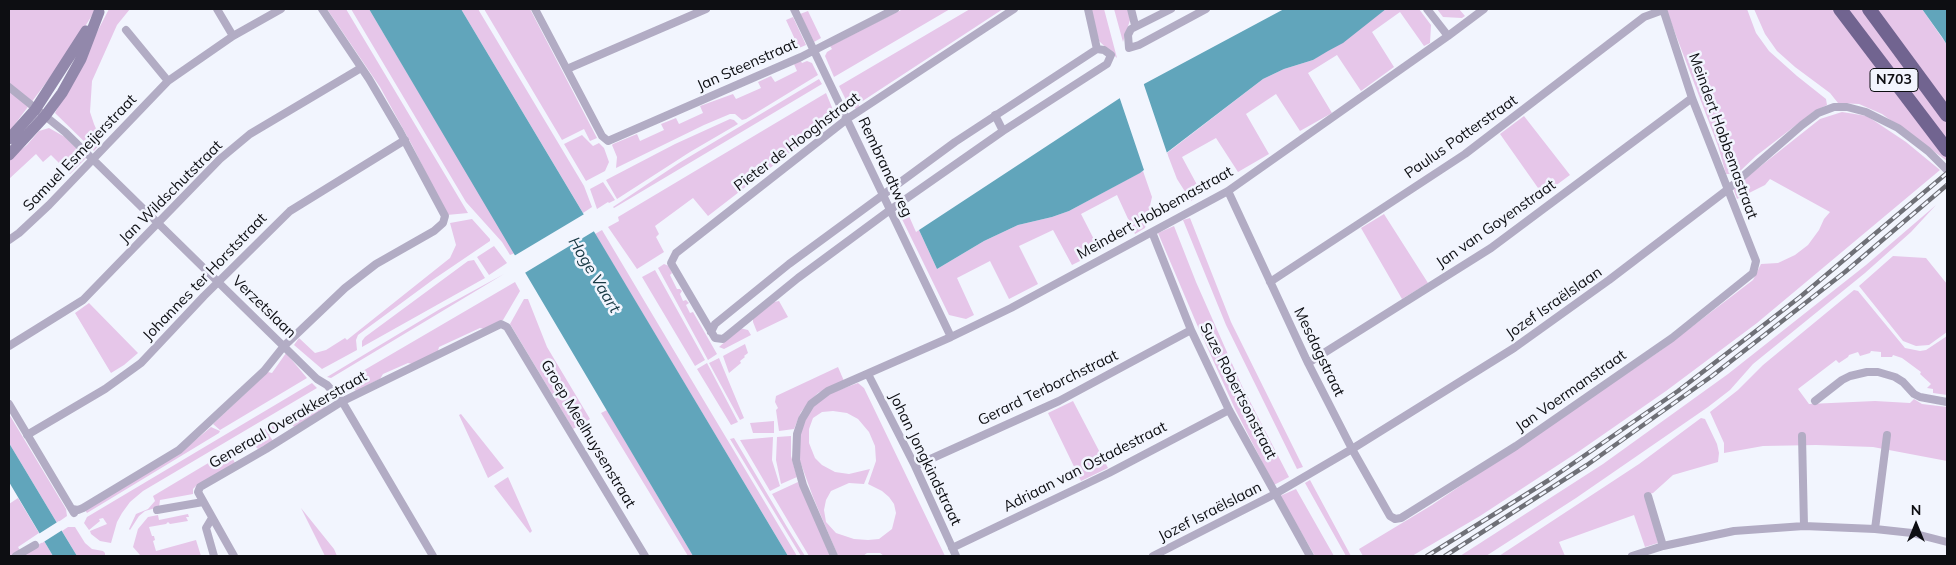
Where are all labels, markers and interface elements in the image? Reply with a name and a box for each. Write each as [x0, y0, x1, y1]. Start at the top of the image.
street label: Jan Steenstraat [694, 35, 800, 95]
street label: Meindert Hobbemastraat [1685, 51, 1761, 221]
road number: N703 [1870, 68, 1918, 92]
street label: Pieter de Hooghstraat [731, 89, 863, 195]
street label: Samuel Esmeijerstraat [20, 91, 140, 215]
street label: Paulus Potterstraat [1401, 91, 1521, 183]
street label: Rembrandtweg [854, 114, 916, 220]
street label: Jan Wildschutstraat [116, 137, 226, 247]
street label: Meindert Hobbemastraat [1074, 163, 1236, 263]
street label: Jan van Goyenstraat [1433, 176, 1559, 272]
street label: Johannes ter Horststraat [139, 209, 271, 345]
water label: Hoge Vaart [564, 234, 624, 316]
street label: Jozef Israëlslaan [1502, 263, 1606, 343]
street label: Verzetslaan [228, 272, 300, 342]
street label: Mesdagstraat [1290, 305, 1348, 399]
street label: Suze Robertsonstraat [1196, 320, 1280, 462]
street label: Gerard Terborchstraat [975, 346, 1121, 430]
street label: Jan Voermanstraat [1512, 346, 1630, 436]
street label: Groep Meelhuysenstraat [537, 357, 639, 511]
street label: Generaal Overakkerstraat [206, 367, 370, 473]
street label: Johan Jongkindstraat [885, 390, 965, 528]
street label: Adriaan van Ostadestraat [1000, 418, 1170, 516]
street label: Jozef Israëlslaan [1155, 478, 1265, 546]
north arrow [1891, 500, 1941, 550]
text: N [1911, 501, 1921, 519]

